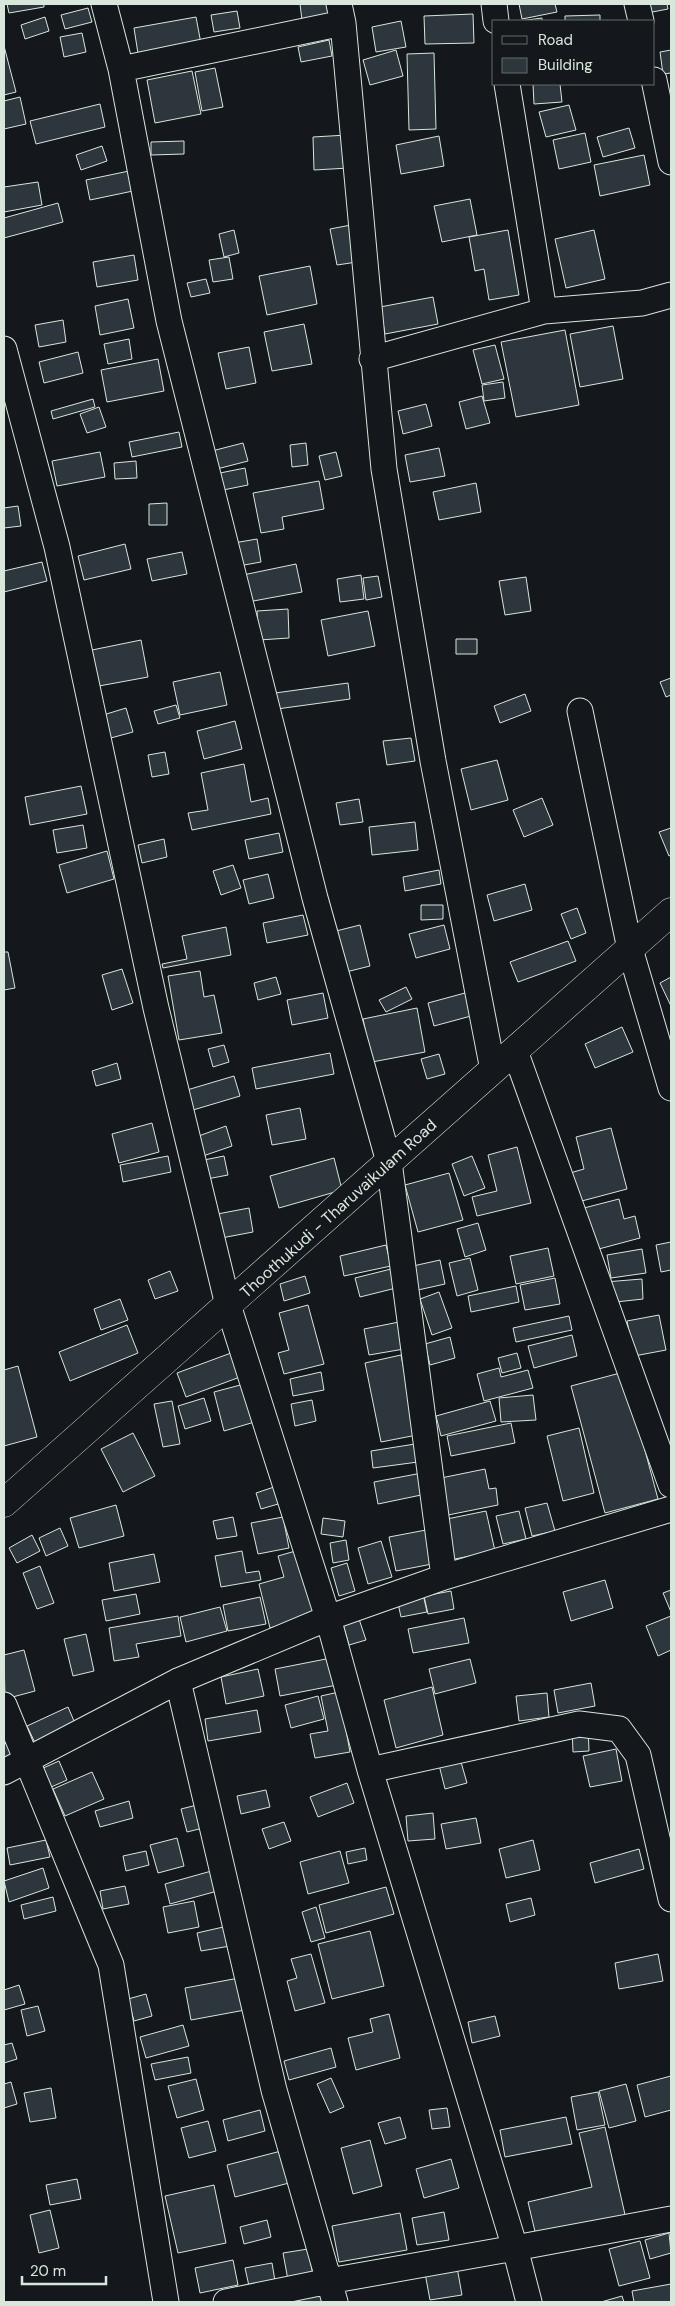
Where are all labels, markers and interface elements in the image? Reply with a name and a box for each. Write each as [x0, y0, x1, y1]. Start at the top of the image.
legend [492, 20, 655, 85]
text: Road [538, 30, 573, 50]
text: Building [538, 55, 593, 75]
street label: Thoothukudi - Tharuvaikulam Road [236, 1114, 441, 1302]
scale bar [22, 2254, 106, 2286]
text: 20 m [30, 2261, 66, 2281]

